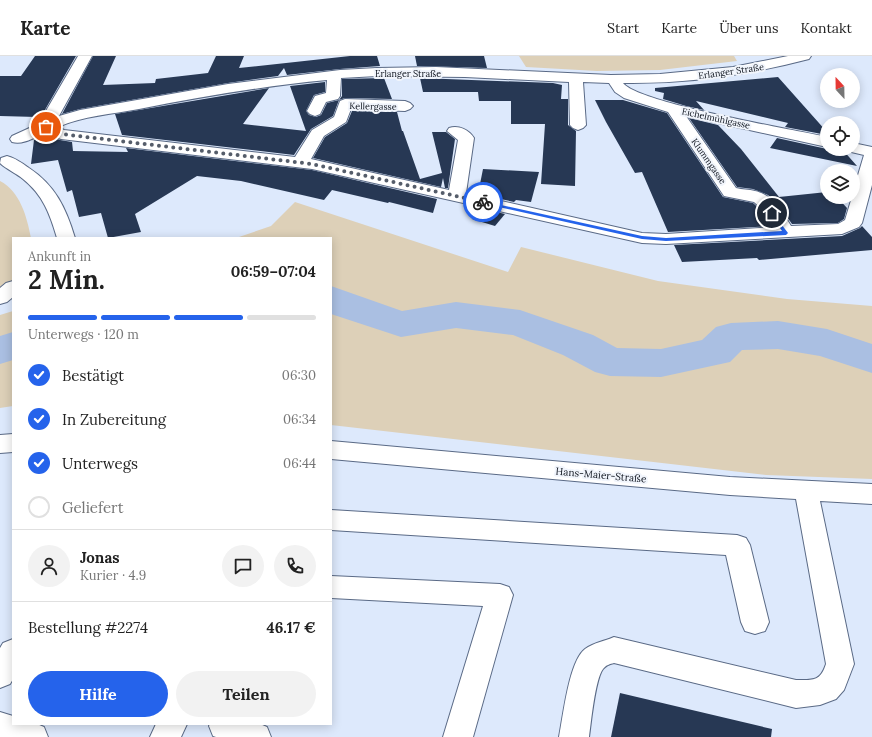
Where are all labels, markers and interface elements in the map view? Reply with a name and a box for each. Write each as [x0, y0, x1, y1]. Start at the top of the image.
text: Karte [20, 16, 71, 40]
text: Start [607, 19, 639, 37]
text: Karte [661, 19, 697, 37]
text: Über uns [719, 19, 779, 37]
text: Kontakt [801, 19, 852, 37]
street label: Erlanger Straße [697, 61, 765, 81]
street label: Erlanger Straße [375, 68, 441, 79]
north arrow [820, 68, 860, 108]
map controls [820, 68, 860, 204]
street label: Kellergasse [349, 100, 397, 112]
street label: Eichelmühlgasse [681, 105, 751, 131]
pin [29, 110, 63, 144]
icon: bag [35, 116, 57, 138]
button: locate [820, 116, 860, 156]
street label: Klummgasse [689, 136, 729, 186]
button: layers [820, 164, 860, 204]
courier [463, 182, 503, 222]
icon: bike [472, 191, 494, 213]
pin [755, 196, 789, 230]
icon: home [761, 202, 783, 224]
text: Ankunft in [28, 248, 91, 265]
text: 06:59–07:04 [231, 262, 316, 281]
text: 2 Min. [28, 263, 105, 296]
text: Unterwegs · 120 m [28, 326, 139, 343]
icon: check [28, 364, 50, 386]
text: Bestätigt [62, 366, 124, 385]
text: 06:30 [282, 367, 316, 384]
icon: check [28, 408, 50, 430]
text: In Zubereitung [62, 410, 166, 429]
text: 06:34 [283, 411, 316, 428]
icon: check [28, 452, 50, 474]
text: Unterwegs [62, 454, 138, 473]
text: 06:44 [283, 455, 316, 472]
street label: Hans-Maier-Straße [555, 465, 647, 485]
text: Geliefert [62, 498, 124, 517]
button: person [28, 545, 70, 587]
button: chat [222, 545, 264, 587]
button: phone [274, 545, 316, 587]
text: Jonas [80, 548, 120, 567]
text: Kurier · 4.9 [80, 567, 146, 584]
text: Bestellung #2274 [28, 618, 148, 637]
text: 46.17 € [266, 618, 316, 637]
button: Hilfe [28, 671, 168, 717]
button: Teilen [176, 671, 316, 717]

